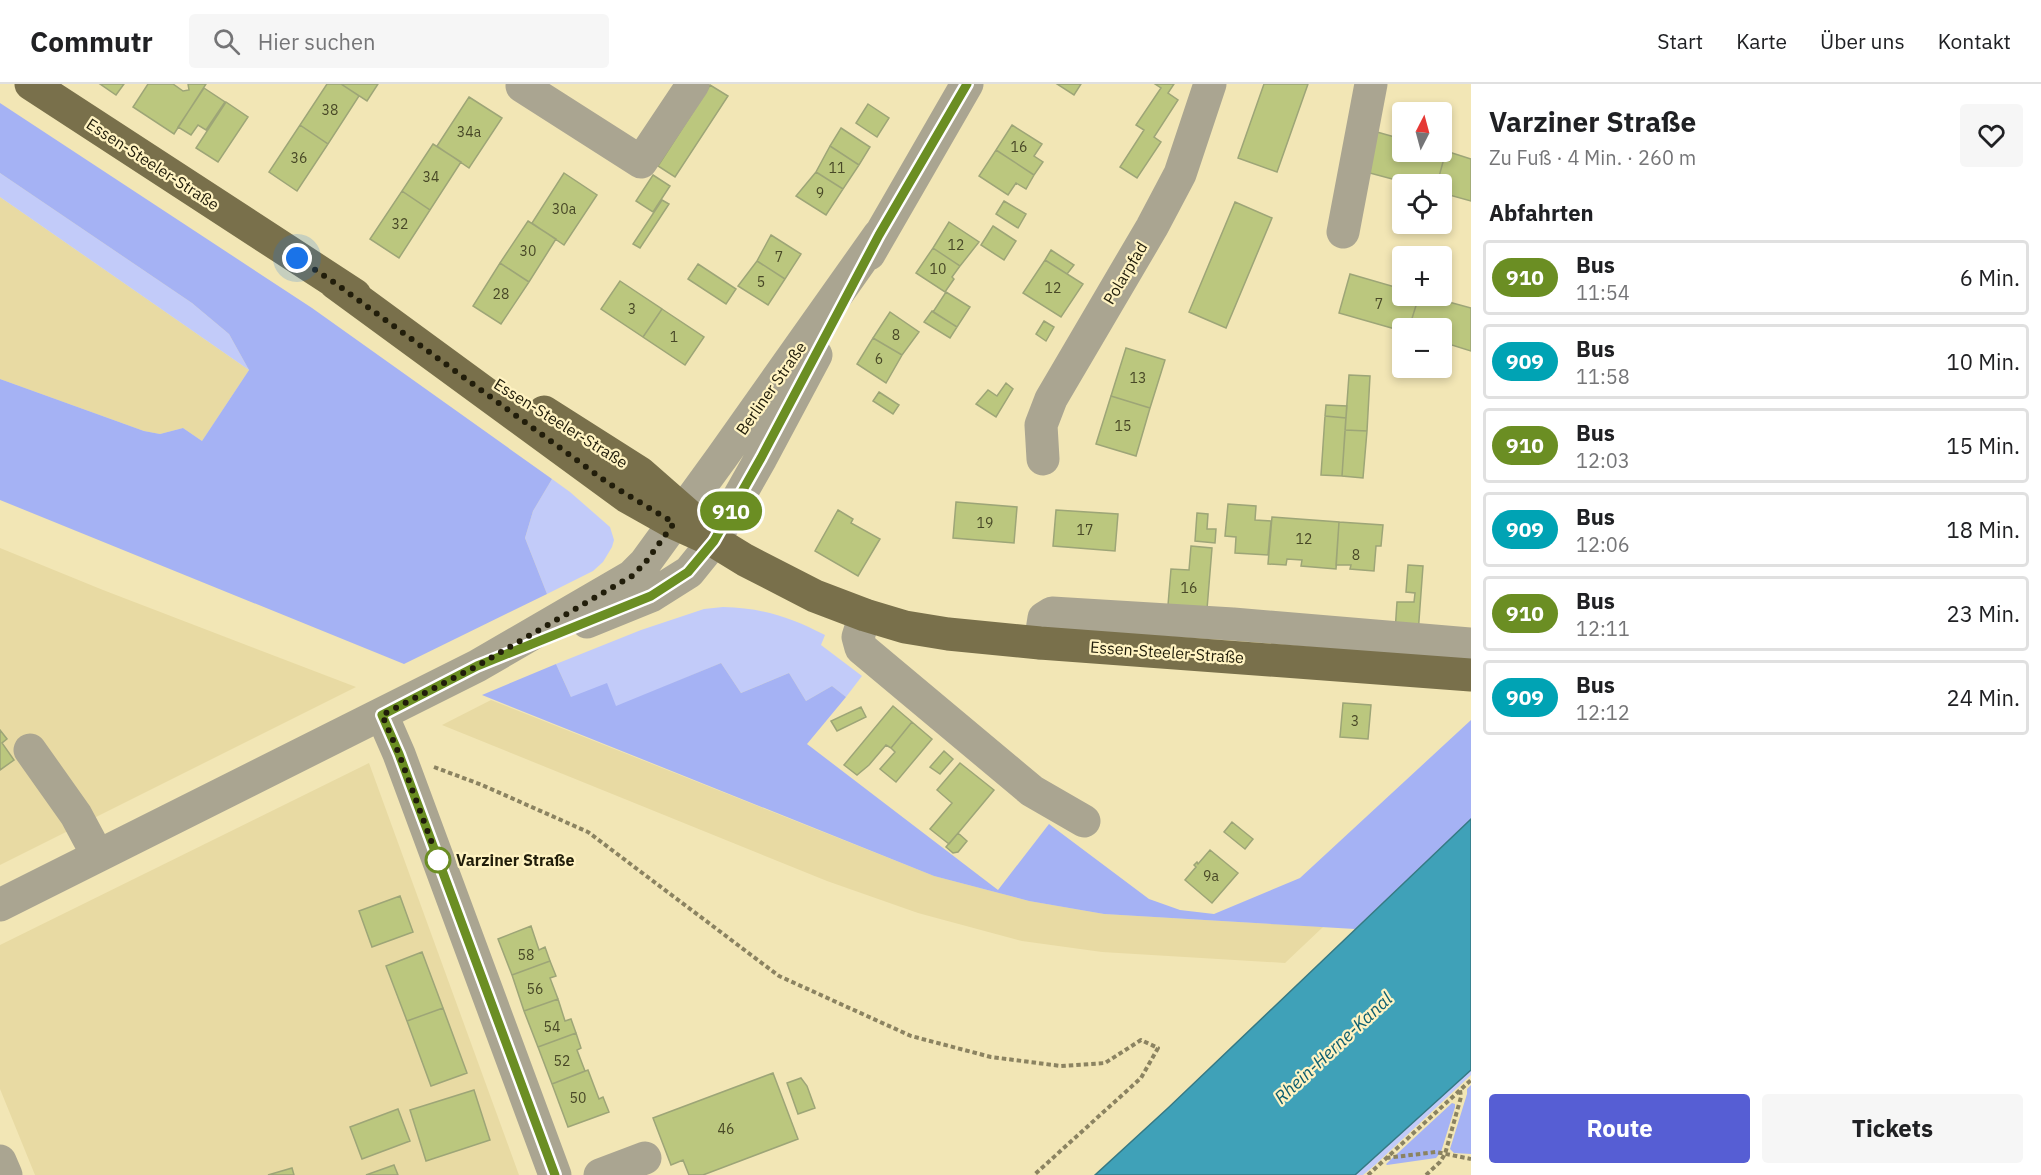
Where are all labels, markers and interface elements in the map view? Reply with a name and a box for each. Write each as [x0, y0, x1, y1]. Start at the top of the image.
search box [189, 14, 609, 68]
text: Commutr [30, 23, 153, 60]
icon: search [210, 25, 243, 58]
text: Hier suchen [258, 27, 376, 56]
text: Start [1657, 27, 1703, 55]
text: Karte [1736, 27, 1787, 55]
text: Über uns [1820, 27, 1905, 55]
text: Kontakt [1938, 27, 2011, 55]
house number: 38 [322, 101, 338, 119]
north arrow [1392, 102, 1452, 162]
map controls [1392, 102, 1452, 378]
text: Varziner Straße [1489, 103, 1696, 140]
button: heart [1960, 104, 2023, 167]
street label: Essen-Steeler-Straße [83, 114, 223, 214]
house number: 34a [457, 123, 482, 141]
house number: 16 [1011, 138, 1027, 156]
text: Zu Fuß · 4 Min. · 260 m [1489, 144, 1696, 171]
house number: 36 [291, 149, 307, 167]
house number: 11 [829, 159, 845, 177]
house number: 34 [423, 168, 439, 186]
button: locate [1392, 174, 1452, 234]
house number: 9 [816, 184, 824, 202]
text: Abfahrten [1489, 198, 1594, 227]
house number: 30a [552, 200, 577, 218]
house number: 32 [392, 215, 408, 233]
house number: 12 [948, 236, 964, 254]
street label: Polarpfad [1099, 238, 1151, 308]
house number: 30 [520, 242, 536, 260]
your location [282, 243, 312, 273]
button: + [1392, 246, 1452, 306]
house number: 7 [775, 248, 783, 266]
text: Bus [1576, 250, 1615, 279]
house number: 10 [930, 260, 946, 278]
text: 910 [1506, 263, 1544, 291]
text: 6 Min. [1960, 263, 2020, 292]
house number: 5 [757, 273, 765, 291]
house number: 12 [1045, 279, 1061, 297]
text: 11:54 [1576, 279, 1630, 306]
house number: 28 [493, 285, 509, 303]
house number: 7 [1375, 295, 1383, 313]
house number: 3 [628, 300, 636, 318]
button: − [1392, 318, 1452, 378]
house number: 8 [892, 326, 900, 344]
house number: 1 [670, 328, 678, 346]
text: Bus [1576, 334, 1615, 363]
street label: Berliner Straße [731, 337, 811, 438]
text: 909 [1506, 347, 1544, 375]
text: 10 Min. [1947, 347, 2020, 376]
house number: 6 [875, 350, 883, 368]
text: 11:58 [1576, 363, 1630, 390]
house number: 13 [1130, 369, 1146, 387]
street label: Essen-Steeler-Straße [490, 374, 632, 472]
house number: 15 [1115, 417, 1131, 435]
text: Bus [1576, 418, 1615, 447]
text: 910 [1506, 431, 1544, 459]
text: 15 Min. [1947, 431, 2020, 460]
text: 12:03 [1576, 447, 1630, 474]
line badge: 910 [696, 492, 765, 530]
text: 910 [712, 497, 750, 525]
text: Bus [1576, 502, 1615, 531]
house number: 19 [977, 514, 993, 532]
text: 909 [1506, 515, 1544, 543]
text: 18 Min. [1947, 515, 2020, 544]
house number: 17 [1077, 521, 1093, 539]
house number: 12 [1296, 530, 1312, 548]
text: 12:06 [1576, 531, 1630, 558]
house number: 8 [1352, 546, 1360, 564]
house number: 16 [1181, 579, 1197, 597]
text: Bus [1576, 586, 1615, 615]
text: 910 [1506, 599, 1544, 627]
text: 23 Min. [1947, 599, 2020, 628]
text: 12:11 [1576, 615, 1630, 642]
street label: Essen-Steeler-Straße [1089, 637, 1245, 667]
text: Bus [1576, 670, 1615, 699]
text: 909 [1506, 683, 1544, 711]
text: 24 Min. [1947, 683, 2020, 712]
text: 12:12 [1576, 699, 1630, 726]
house number: 3 [1351, 712, 1359, 730]
marker: Varziner Straße [425, 847, 451, 873]
place label: Varziner Straße [456, 850, 574, 870]
house number: 9a [1203, 867, 1219, 885]
house number: 58 [518, 946, 534, 964]
house number: 56 [527, 980, 543, 998]
water label: Rhein-Herne-Kanal [1269, 987, 1397, 1109]
house number: 54 [544, 1018, 560, 1036]
house number: 52 [554, 1052, 570, 1070]
house number: 50 [570, 1089, 586, 1107]
button: Route [1489, 1094, 1750, 1163]
button: Tickets [1762, 1094, 2023, 1163]
house number: 46 [718, 1120, 734, 1138]

